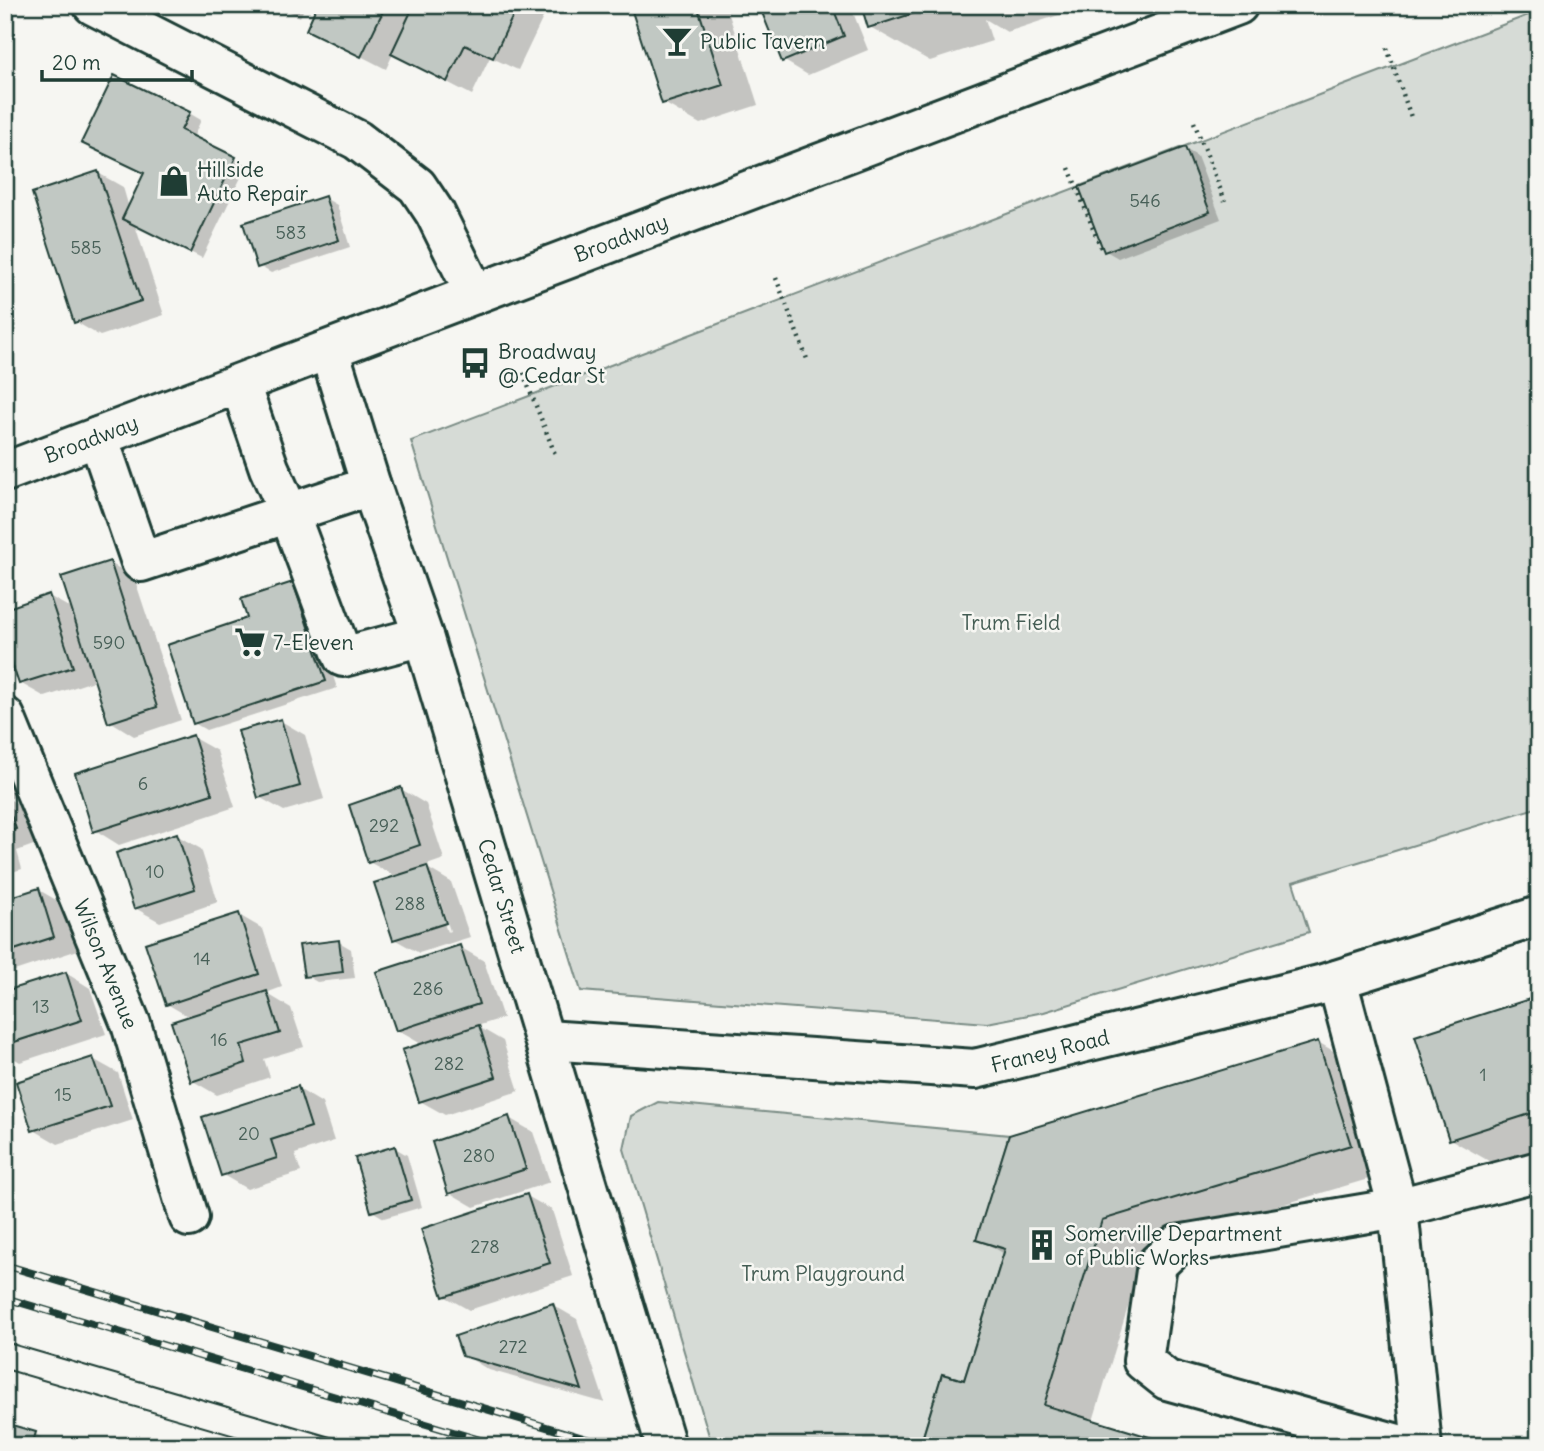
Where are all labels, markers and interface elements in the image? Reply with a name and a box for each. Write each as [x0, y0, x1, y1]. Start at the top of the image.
bar icon: Public Tavern [660, 24, 694, 58]
place label: Public Tavern [700, 28, 825, 55]
scale bar [42, 38, 192, 82]
text: 20 m [52, 49, 101, 76]
place label: Hillside Auto Repair [197, 156, 309, 207]
shop icon: Hillside Auto Repair [157, 164, 191, 198]
house number: 546 [1129, 189, 1161, 212]
street label: Broadway [570, 208, 672, 268]
house number: 583 [276, 221, 306, 244]
house number: 585 [70, 236, 102, 259]
place label: Broadway @ Cedar St [498, 338, 605, 389]
bus stop icon: Broadway @ Cedar St [458, 346, 492, 380]
street label: Broadway [40, 409, 142, 469]
park label: Trum Field [962, 609, 1060, 636]
supermarket icon: 7-Eleven [233, 625, 267, 659]
place label: 7-Eleven [273, 629, 354, 656]
house number: 590 [93, 631, 125, 654]
house number: 6 [138, 772, 148, 795]
house number: 292 [369, 814, 399, 837]
street label: Cedar Street [472, 835, 532, 957]
house number: 10 [146, 860, 165, 883]
house number: 288 [395, 892, 425, 915]
street label: Wilson Avenue [68, 895, 144, 1033]
house number: 14 [193, 947, 211, 970]
house number: 286 [413, 977, 443, 1000]
house number: 13 [32, 995, 50, 1018]
street label: Franey Road [988, 1023, 1112, 1079]
house number: 16 [210, 1028, 228, 1051]
house number: 282 [434, 1052, 464, 1075]
house number: 1 [1479, 1063, 1487, 1086]
house number: 15 [54, 1083, 72, 1106]
house number: 20 [238, 1122, 260, 1145]
house number: 280 [463, 1144, 495, 1167]
place label: Somerville Department of Public Works [1065, 1220, 1282, 1271]
building icon: Somerville Department of Public Works [1025, 1228, 1059, 1262]
house number: 278 [470, 1235, 500, 1258]
park label: Trum Playground [741, 1260, 905, 1287]
house number: 272 [499, 1335, 527, 1358]

